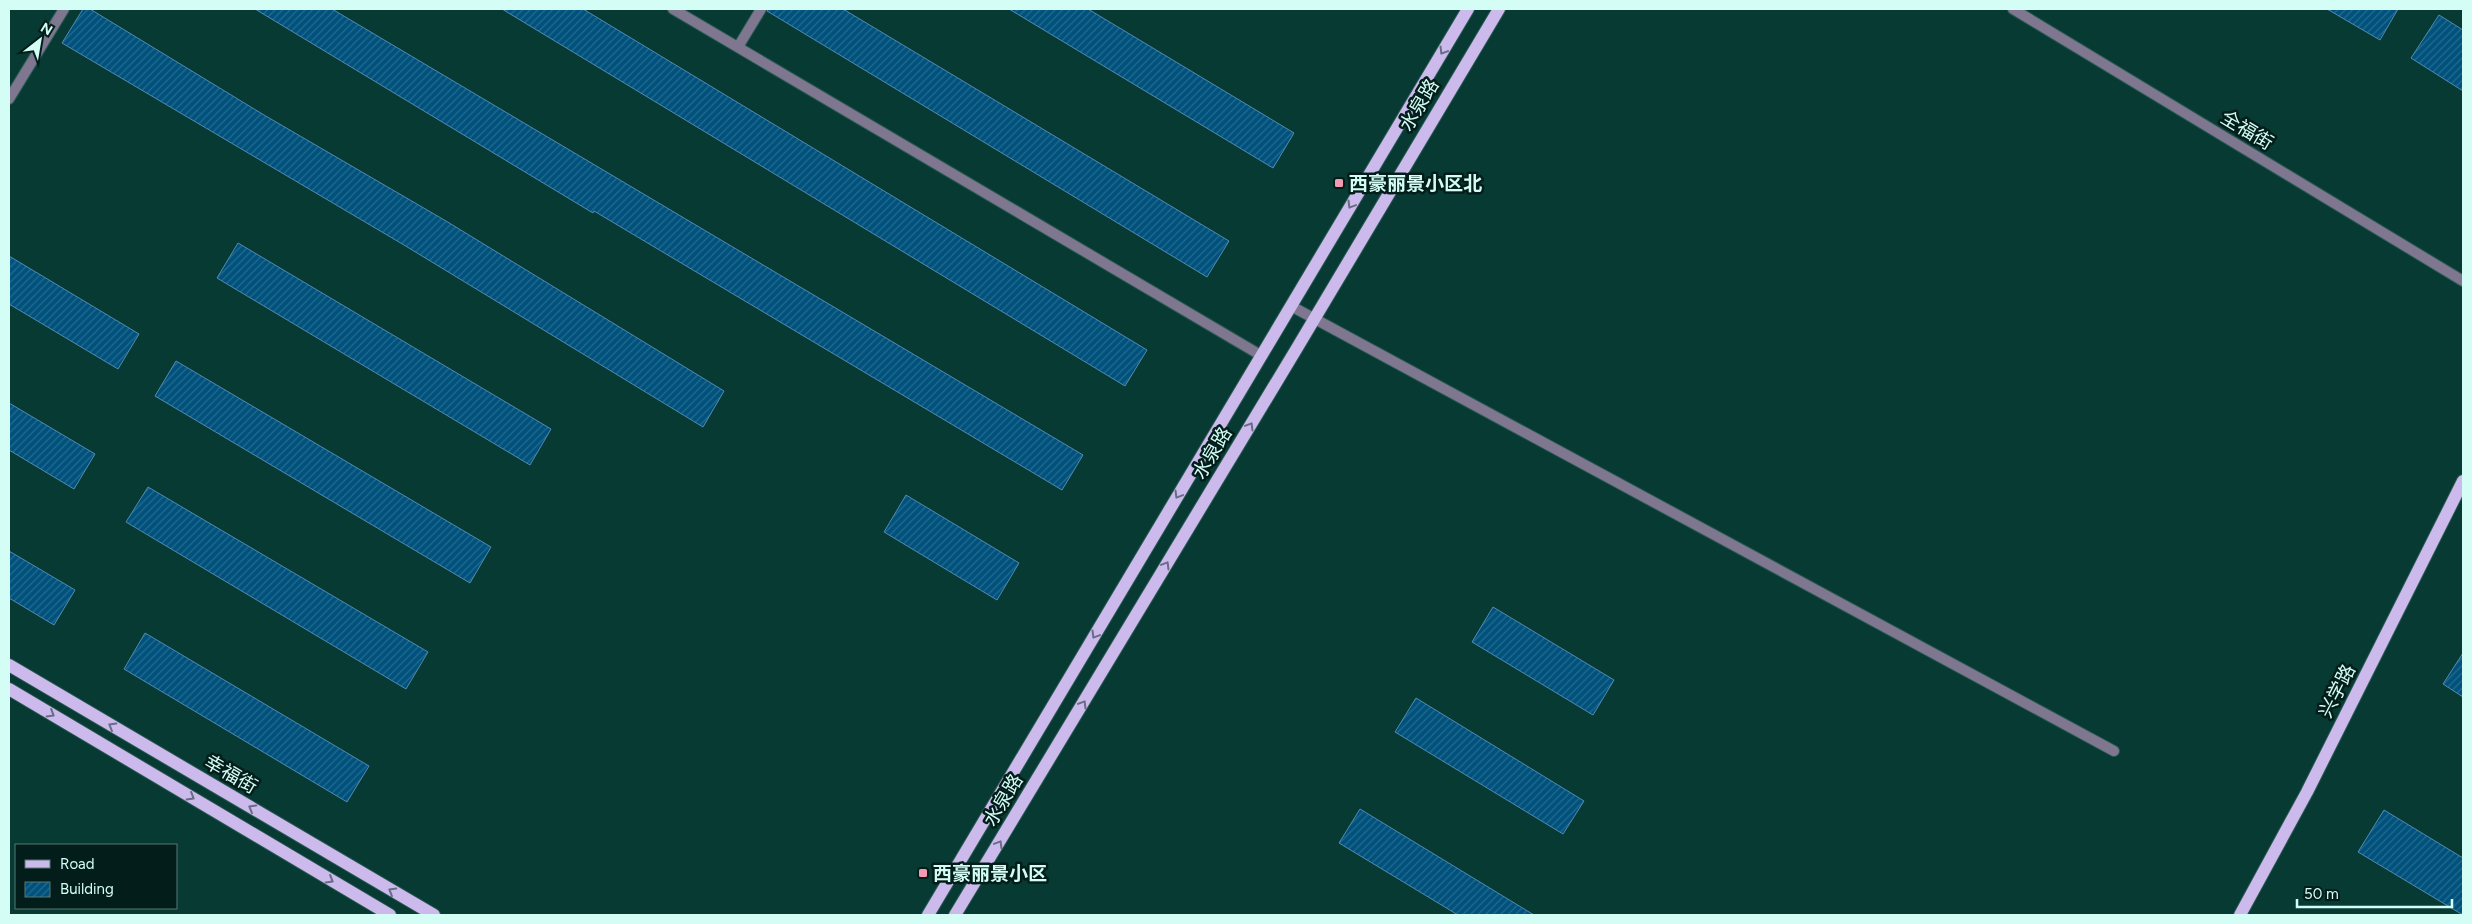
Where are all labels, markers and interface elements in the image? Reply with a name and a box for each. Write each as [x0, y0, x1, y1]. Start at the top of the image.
north arrow [15, 15, 65, 65]
text: N [37, 19, 55, 39]
one-way arrow [1440, 45, 1450, 54]
street label: 水泉路 [1394, 75, 1444, 135]
street label: 全福街 [2217, 105, 2277, 155]
place label: 西豪丽景小区北 [1349, 172, 1482, 195]
marker: 西豪丽景小区北 [1333, 177, 1345, 189]
one-way arrow [1348, 200, 1358, 209]
street label: 水泉路 [1187, 423, 1237, 483]
one-way arrow [1244, 423, 1254, 432]
one-way arrow [1175, 490, 1185, 499]
one-way arrow [1160, 562, 1170, 571]
one-way arrow [1092, 629, 1102, 638]
street label: 兴学路 [2314, 660, 2360, 722]
one-way arrow [1076, 701, 1086, 710]
one-way arrow [45, 708, 54, 718]
one-way arrow [108, 722, 117, 732]
street label: 幸福街 [201, 750, 261, 798]
street label: 水泉路 [978, 770, 1028, 830]
one-way arrow [185, 791, 194, 801]
one-way arrow [248, 804, 257, 814]
one-way arrow [992, 840, 1002, 849]
legend [15, 844, 178, 909]
text: Road [60, 855, 95, 873]
place label: 西豪丽景小区 [933, 862, 1047, 885]
marker: 西豪丽景小区 [917, 867, 929, 879]
one-way arrow [325, 873, 334, 883]
scale bar [2297, 876, 2452, 908]
text: Building [60, 880, 114, 898]
text: 50 m [2304, 885, 2339, 903]
one-way arrow [389, 887, 398, 897]

